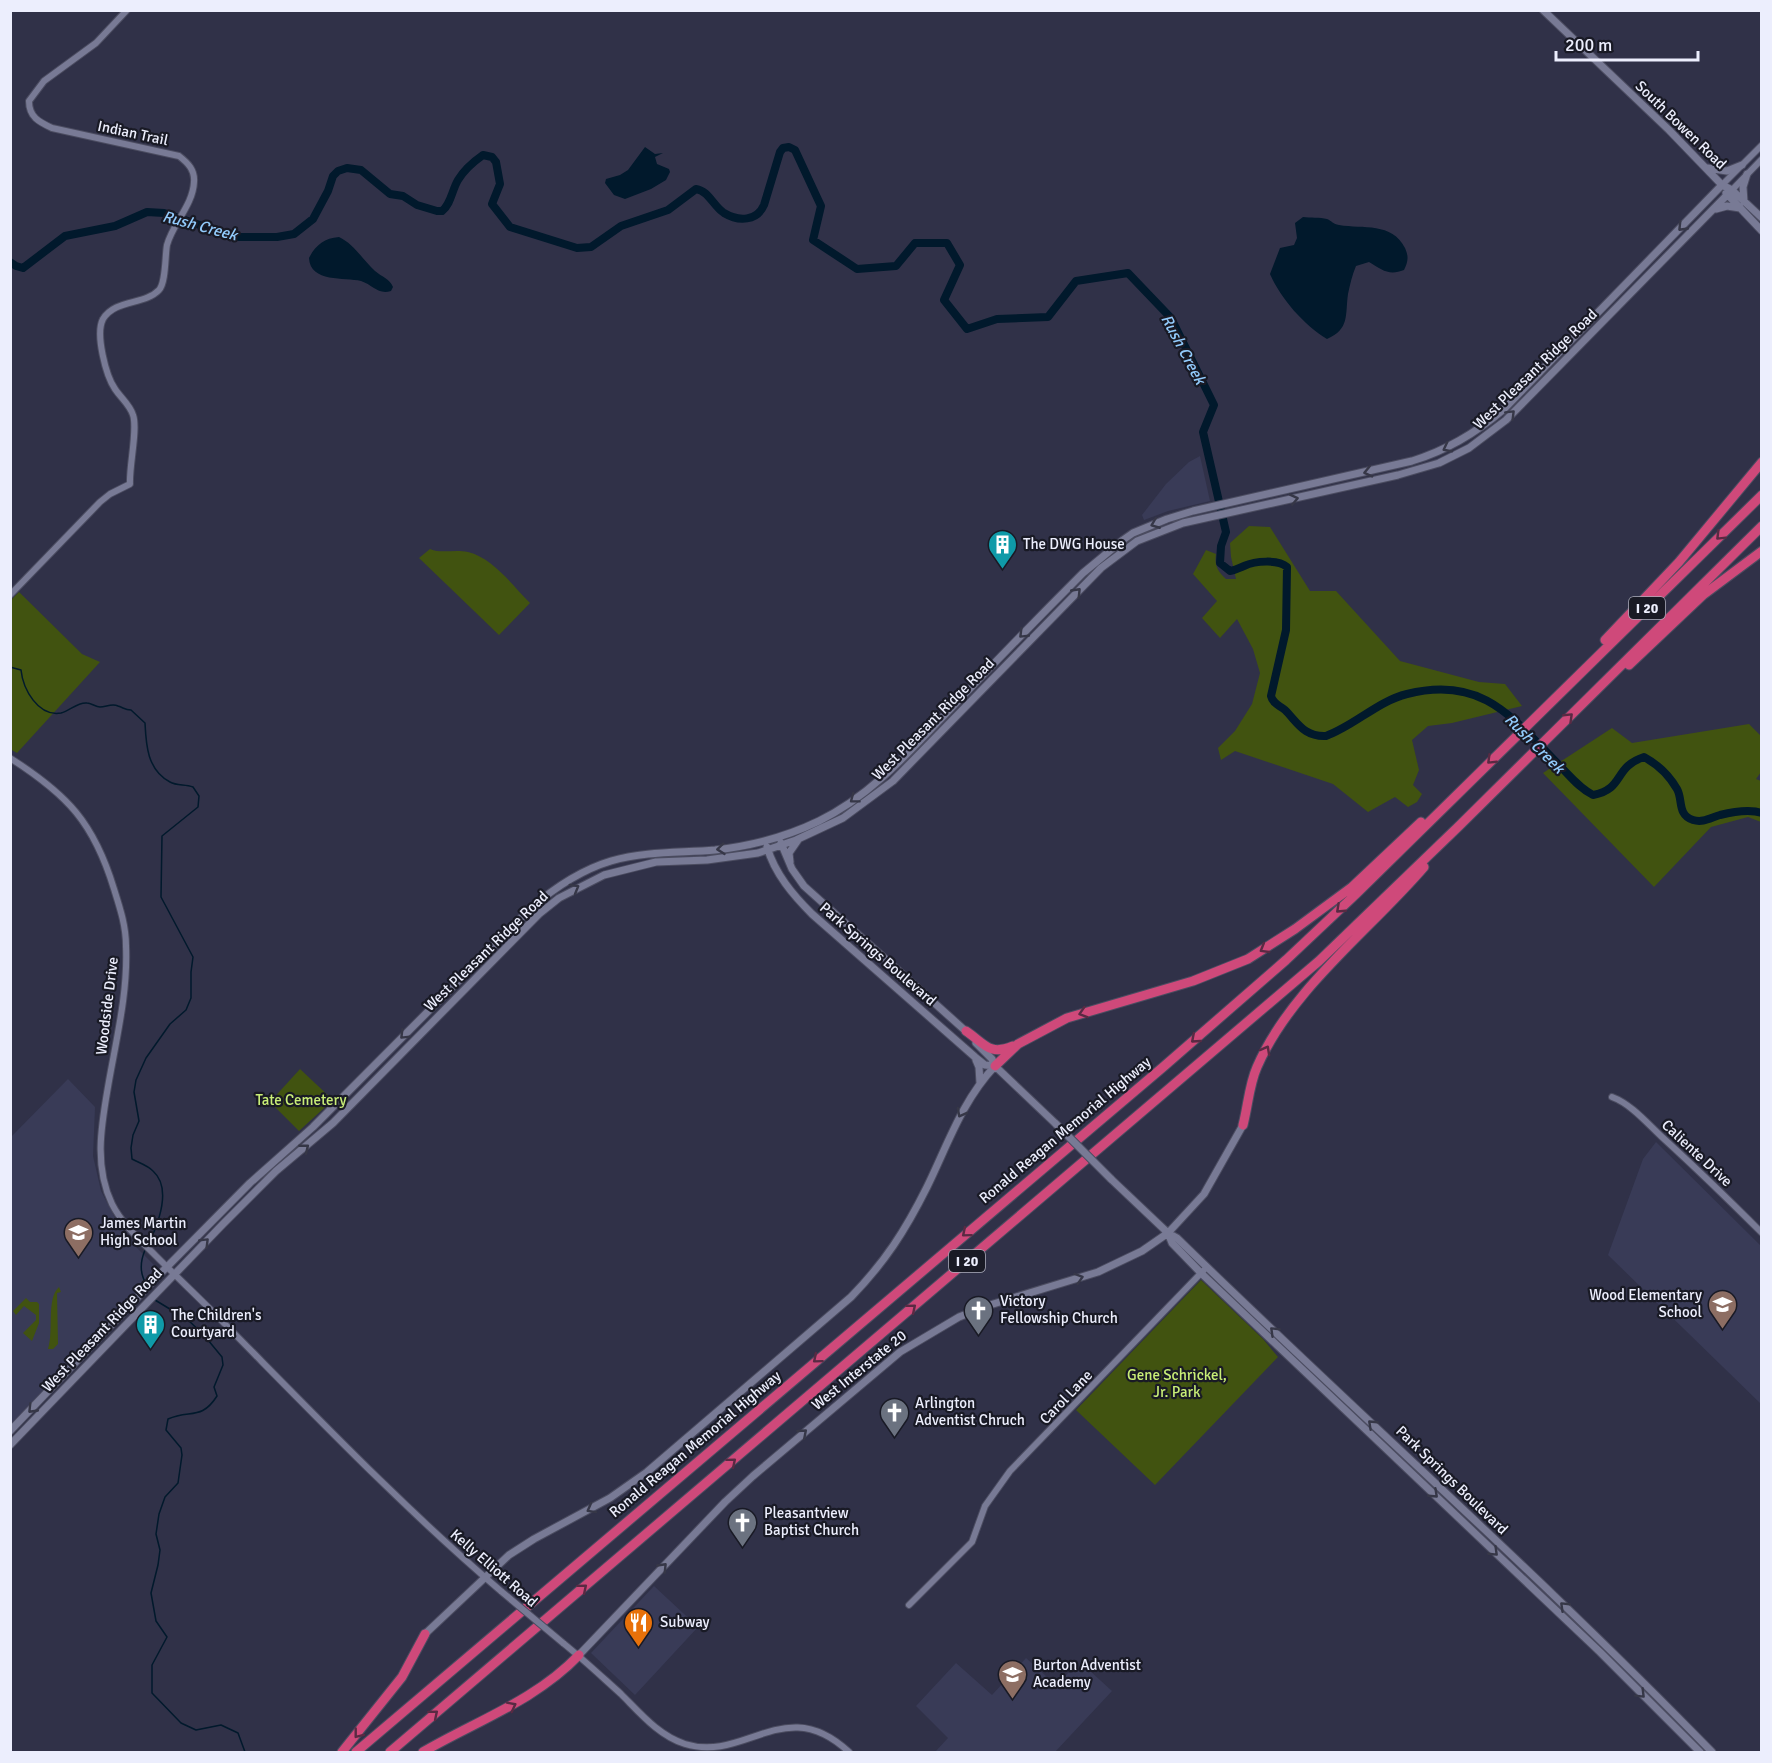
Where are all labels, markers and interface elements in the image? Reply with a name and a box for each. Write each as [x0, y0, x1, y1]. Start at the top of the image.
scale bar [1556, 24, 1698, 62]
text: 200 m [1565, 34, 1612, 56]
street label: South Bowen Road [1632, 77, 1730, 173]
street label: Indian Trail [96, 117, 170, 149]
water label: Rush Creek [160, 206, 241, 246]
one-way arrow [1678, 221, 1689, 231]
street label: West Pleasant Ridge Road [1469, 305, 1601, 433]
water label: Rush Creek [1156, 311, 1211, 390]
one-way arrow [1504, 411, 1515, 421]
one-way arrow [1443, 441, 1453, 452]
one-way arrow [1363, 464, 1373, 477]
one-way arrow [1289, 493, 1299, 506]
one-way arrow [1150, 517, 1161, 529]
building icon: The DWG House [986, 528, 1018, 570]
one-way arrow [1716, 528, 1727, 539]
place label: The DWG House [1023, 535, 1125, 553]
one-way arrow [1070, 589, 1081, 600]
road number: I 20 [1629, 597, 1665, 619]
one-way arrow [1020, 626, 1031, 637]
street label: West Pleasant Ridge Road [868, 654, 998, 784]
water label: Rush Creek [1500, 710, 1570, 779]
one-way arrow [1562, 714, 1573, 725]
one-way arrow [1487, 753, 1497, 764]
one-way arrow [850, 792, 861, 803]
one-way arrow [716, 842, 726, 854]
one-way arrow [569, 884, 579, 896]
street label: West Pleasant Ridge Road [420, 887, 552, 1015]
street label: Park Springs Boulevard [816, 898, 940, 1010]
one-way arrow [1337, 902, 1348, 913]
one-way arrow [1260, 942, 1270, 954]
street label: Woodside Drive [92, 956, 122, 1056]
one-way arrow [1078, 1006, 1089, 1018]
one-way arrow [401, 1028, 412, 1039]
one-way arrow [1191, 1032, 1201, 1043]
one-way arrow [1259, 1045, 1270, 1056]
street label: Ronald Reagan Memorial Highway [976, 1053, 1154, 1207]
park label: Tate Cemetery [255, 1091, 347, 1109]
one-way arrow [957, 1107, 968, 1117]
street label: Caliente Drive [1658, 1116, 1736, 1190]
one-way arrow [298, 1144, 309, 1155]
place label: James Martin High School [100, 1214, 186, 1249]
school or university icon: James Martin High School [63, 1216, 95, 1258]
one-way arrow [962, 1226, 973, 1237]
one-way arrow [198, 1238, 209, 1249]
road number: I 20 [949, 1250, 985, 1272]
street label: West Pleasant Ridge Road [38, 1264, 166, 1396]
one-way arrow [1073, 1273, 1084, 1285]
place label: Wood Elementary School [1589, 1286, 1702, 1321]
school or university icon: Wood Elementary School [1707, 1288, 1739, 1330]
place label: Victory Fellowship Church [1000, 1292, 1118, 1327]
church icon: Victory Fellowship Church [963, 1294, 995, 1336]
one-way arrow [905, 1304, 916, 1315]
place label: The Children's Courtyard [171, 1306, 262, 1341]
building icon: The Children's Courtyard [134, 1308, 166, 1350]
street label: West Interstate 20 [808, 1326, 910, 1414]
one-way arrow [1270, 1327, 1280, 1338]
one-way arrow [813, 1352, 824, 1363]
street label: Carol Lane [1036, 1366, 1096, 1428]
park label: Gene Schrickel, Jr. Park [1127, 1366, 1227, 1401]
street label: Ronald Reagan Memorial Highway [606, 1367, 784, 1521]
place label: Arlington Adventist Chruch [915, 1394, 1025, 1429]
church icon: Arlington Adventist Chruch [878, 1396, 910, 1438]
one-way arrow [28, 1402, 39, 1412]
one-way arrow [1368, 1420, 1379, 1431]
street label: Park Springs Boulevard [1392, 1422, 1512, 1538]
one-way arrow [796, 1429, 807, 1440]
one-way arrow [725, 1458, 736, 1469]
one-way arrow [1427, 1487, 1437, 1498]
one-way arrow [587, 1502, 597, 1513]
place label: Pleasantview Baptist Church [764, 1504, 859, 1539]
church icon: Pleasantview Baptist Church [727, 1506, 759, 1548]
street label: Kelly Elliott Road [447, 1525, 541, 1611]
one-way arrow [1487, 1544, 1498, 1555]
one-way arrow [655, 1564, 666, 1575]
one-way arrow [576, 1584, 587, 1595]
one-way arrow [1560, 1602, 1570, 1613]
restaurant icon: Subway [623, 1606, 655, 1648]
place label: Subway [660, 1613, 710, 1631]
place label: Burton Adventist Academy [1033, 1656, 1141, 1691]
school or university icon: Burton Adventist Academy [996, 1658, 1028, 1700]
one-way arrow [1634, 1686, 1645, 1697]
one-way arrow [505, 1701, 516, 1713]
one-way arrow [427, 1710, 438, 1721]
one-way arrow [354, 1727, 365, 1738]

